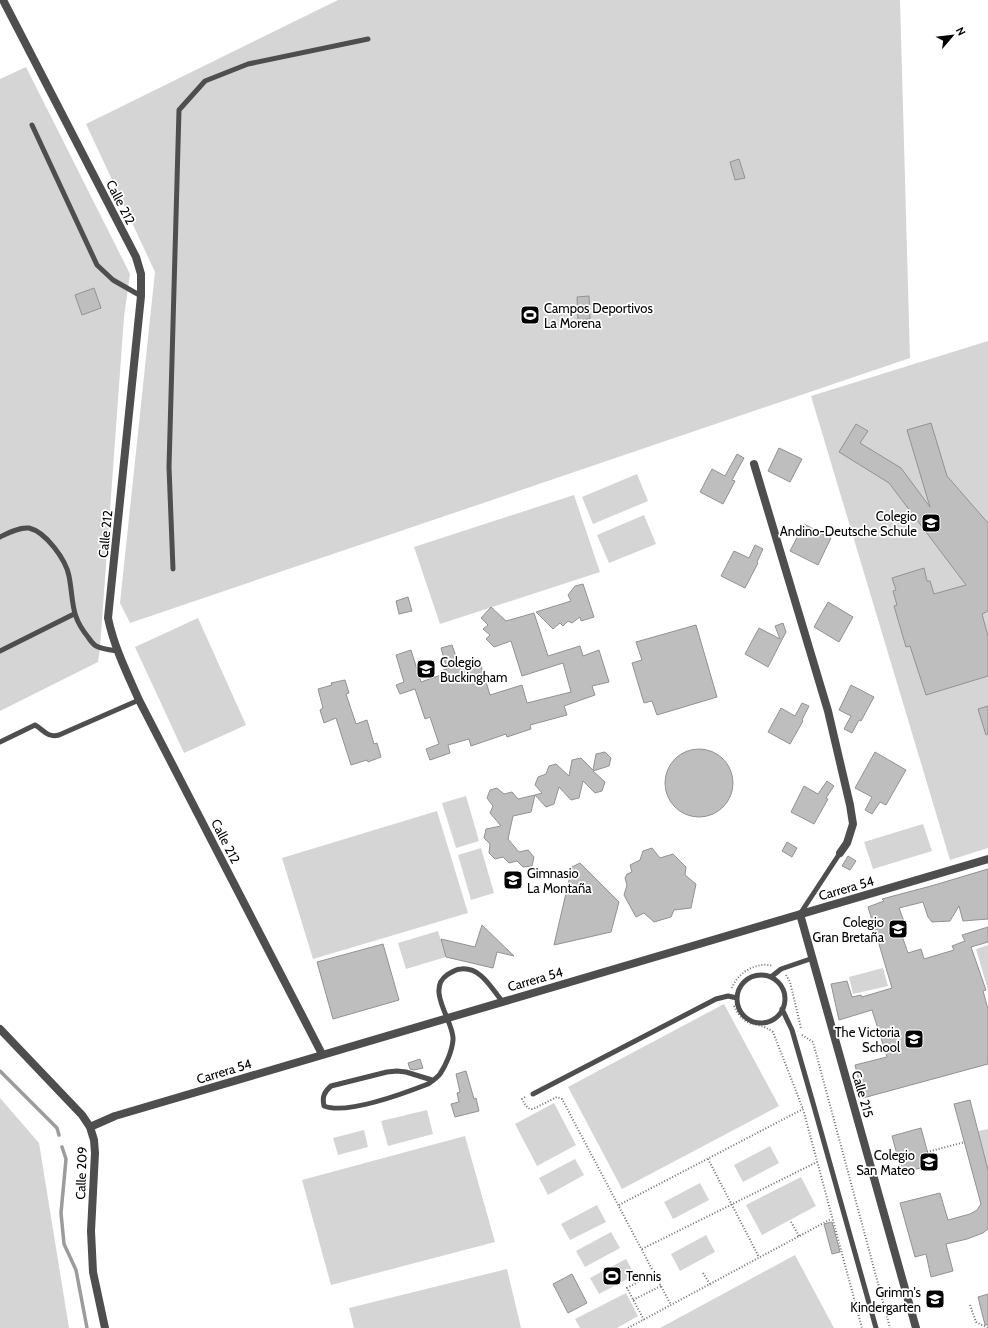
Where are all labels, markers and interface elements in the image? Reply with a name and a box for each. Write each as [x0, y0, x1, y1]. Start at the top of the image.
north arrow [932, 16, 972, 56]
text: N [953, 25, 969, 38]
street label: Calle 212 [103, 177, 139, 227]
place label: Campos Deportivos La Morena [544, 300, 653, 331]
sports icon: Campos Deportivos La Morena [519, 304, 541, 326]
place label: Colegio Andino-Deutsche Schule [780, 508, 917, 539]
street label: Calle 212 [95, 509, 115, 559]
school or university icon: Colegio Andino-Deutsche Schule [920, 512, 942, 534]
place label: Colegio Buckingham [440, 654, 507, 685]
school or university icon: Colegio Buckingham [415, 658, 437, 680]
street label: Calle 212 [208, 816, 244, 866]
place label: Gimnasio La Montaña [527, 865, 592, 896]
school or university icon: Gimnasio La Montaña [502, 869, 524, 891]
street label: Carrera 54 [817, 872, 876, 904]
place label: Colegio Gran Bretaña [812, 914, 885, 945]
school or university icon: Colegio Gran Bretaña [887, 918, 909, 940]
street label: Carrera 54 [506, 963, 565, 995]
place label: The Victoria School [835, 1024, 901, 1055]
school or university icon: The Victoria School [903, 1028, 925, 1050]
street label: Carrera 54 [195, 1055, 254, 1087]
street label: Calle 215 [849, 1069, 877, 1119]
street label: Calle 209 [72, 1146, 90, 1200]
place label: Colegio San Mateo [856, 1147, 915, 1178]
school or university icon: Colegio San Mateo [918, 1151, 940, 1173]
sports icon: Tennis [601, 1265, 623, 1287]
place label: Tennis [626, 1268, 662, 1284]
place label: Grimm's Kindergarten [850, 1284, 922, 1315]
school or university icon: Grimm's Kindergarten [924, 1288, 946, 1310]

